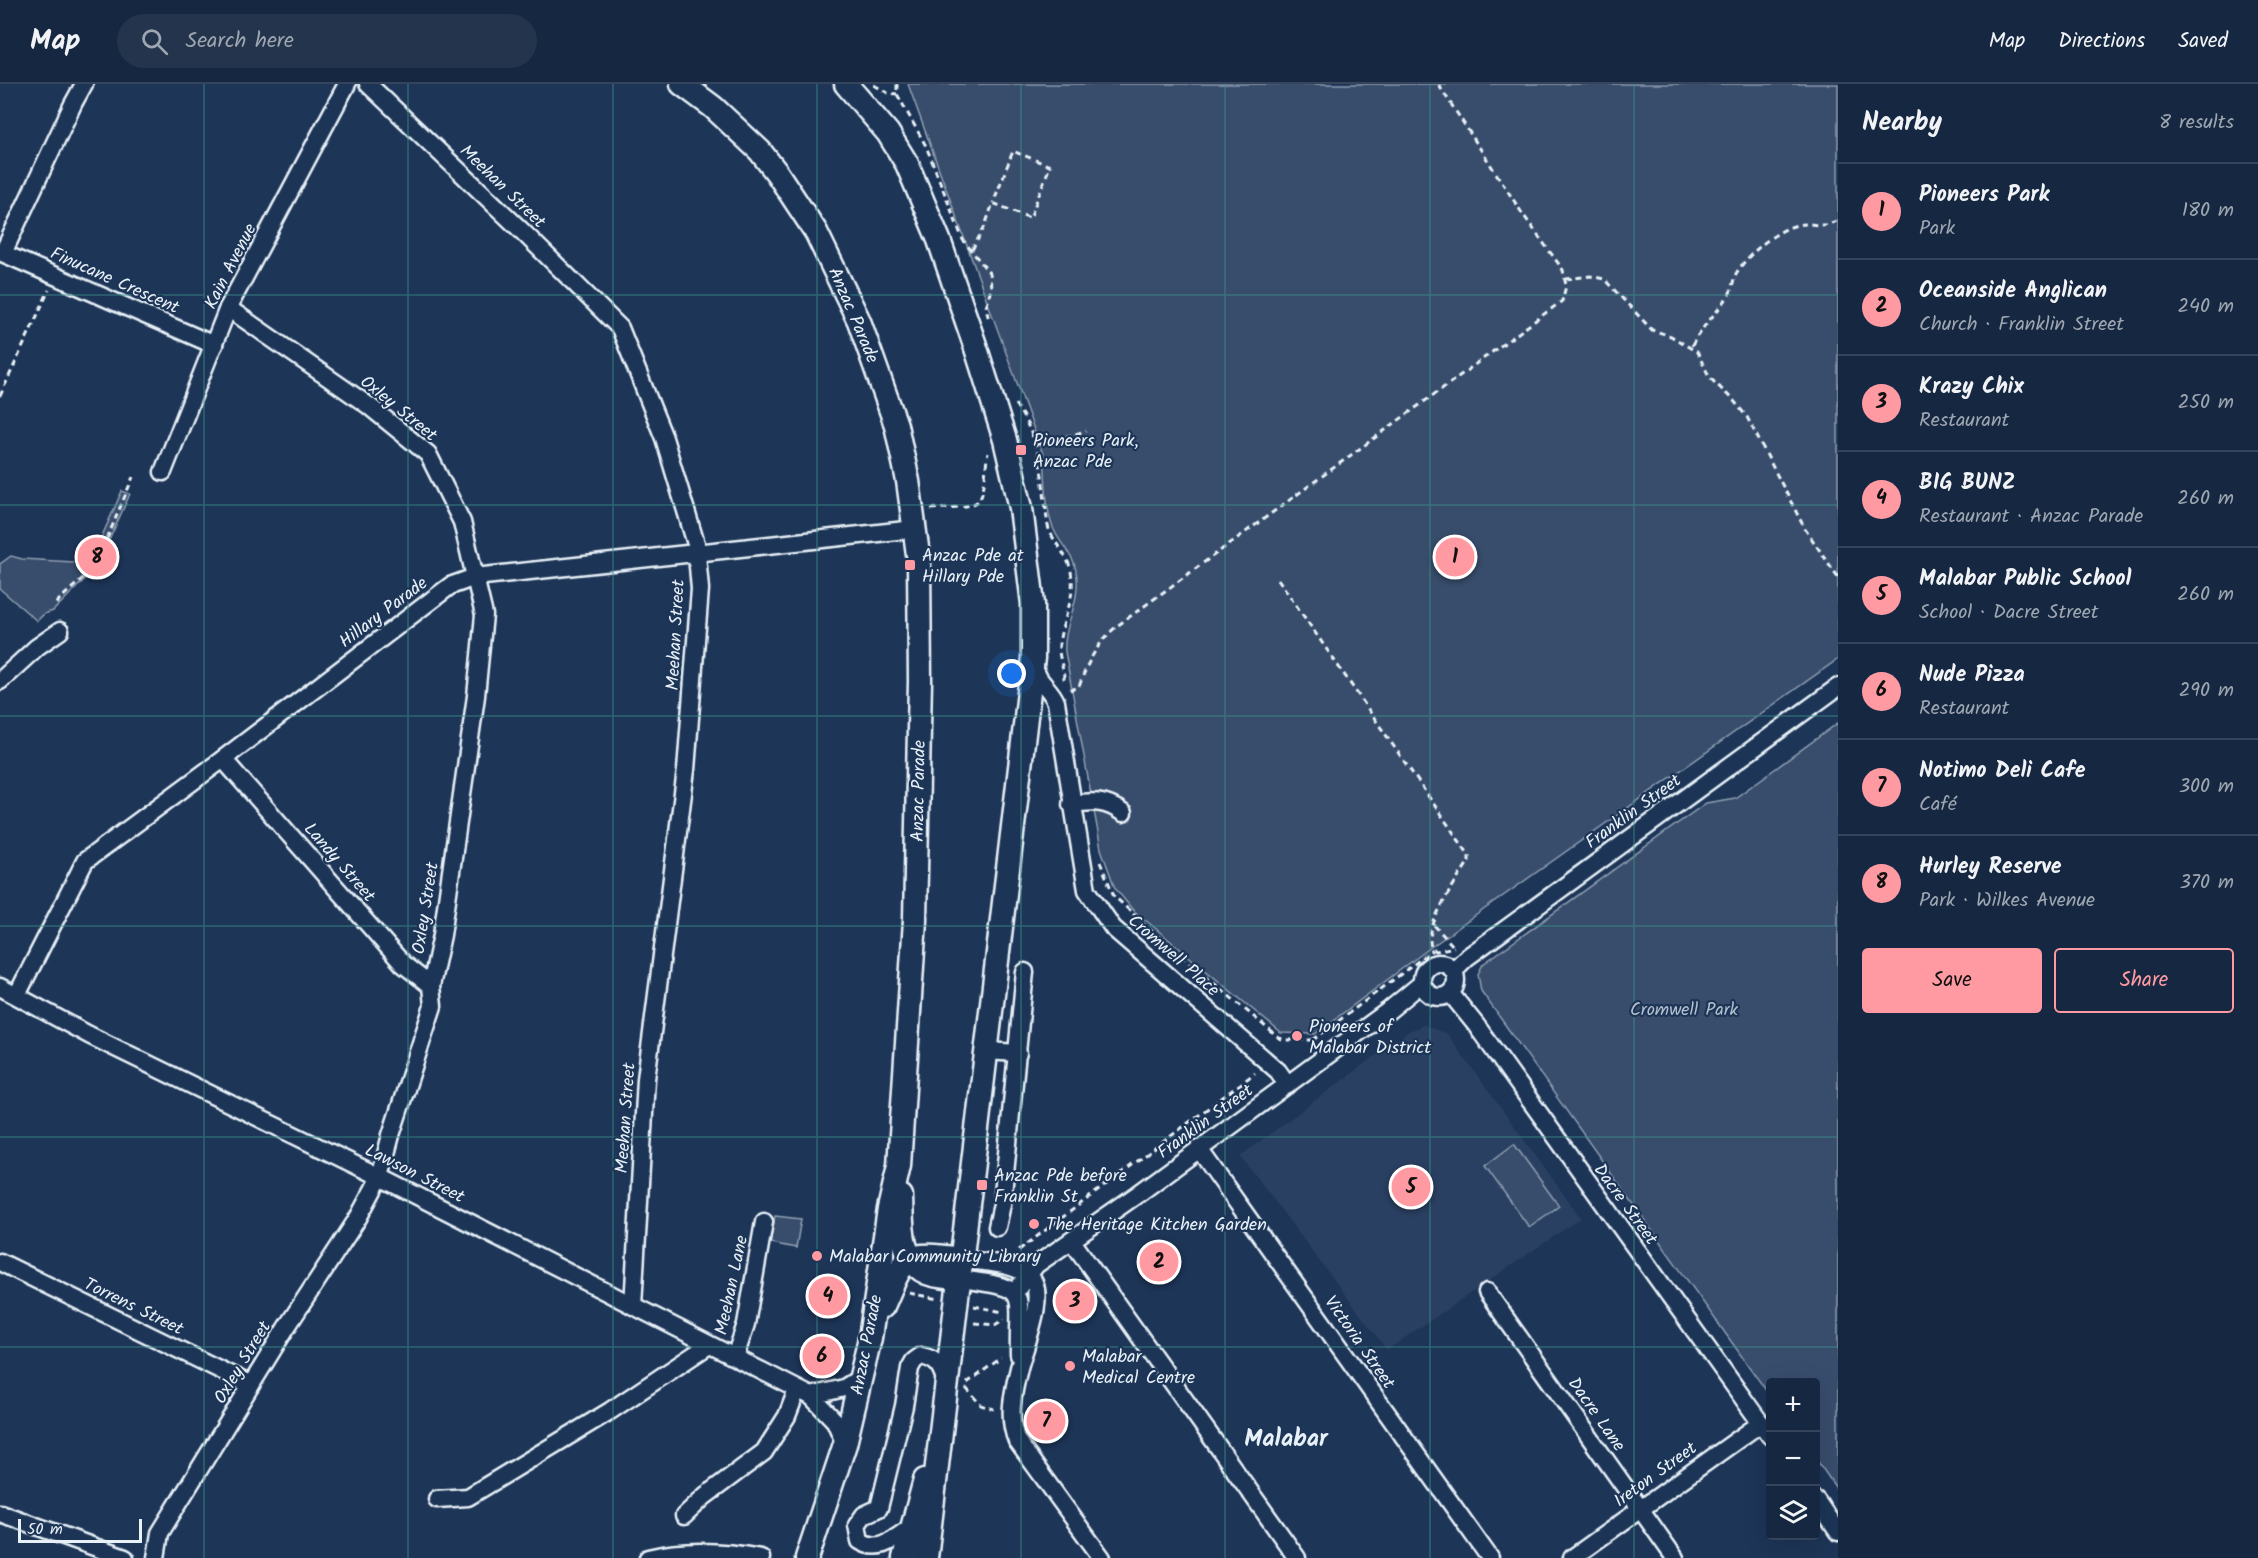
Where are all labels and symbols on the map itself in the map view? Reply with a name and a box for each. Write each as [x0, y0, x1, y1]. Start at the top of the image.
street label: Meehan Street [452, 138, 553, 237]
street label: Kain Avenue [197, 219, 265, 315]
street label: Finucane Crescent [45, 240, 184, 323]
street label: Anzac Parade [819, 263, 886, 368]
street label: Oxley Street [353, 369, 444, 450]
place label: Pioneers Park, Anzac Pde [1033, 427, 1139, 477]
marker: Pioneers Park, Anzac Pde [1014, 443, 1028, 457]
pin: 8 [78, 534, 116, 580]
pin: 1 [1436, 534, 1474, 580]
place label: Anzac Pde at Hillary Pde [922, 542, 1025, 592]
marker: Anzac Pde at Hillary Pde [903, 558, 917, 572]
street label: Hillary Parade [333, 570, 435, 656]
street label: Meehan Street [659, 578, 694, 691]
your location [997, 659, 1026, 688]
street label: Anzac Parade [904, 740, 935, 842]
street label: Franklin Street [1580, 767, 1689, 857]
street label: Landy Street [296, 816, 383, 910]
street label: Oxley Street [405, 859, 448, 956]
street label: Cromwell Place [1120, 908, 1226, 1005]
park label: Cromwell Park [1630, 996, 1739, 1025]
place label: Pioneers of Malabar District [1309, 1013, 1432, 1063]
marker: Pioneers of Malabar District [1290, 1029, 1304, 1043]
street label: Meehan Street [608, 1061, 645, 1174]
street label: Franklin Street [1152, 1077, 1261, 1167]
street label: Lawson Street [359, 1137, 470, 1212]
street label: Dacre Street [1585, 1158, 1665, 1253]
place label: Anzac Pde before Franklin St [994, 1162, 1127, 1212]
pin: 5 [1392, 1164, 1430, 1210]
marker: Anzac Pde before Franklin St [975, 1178, 989, 1192]
place label: The Heritage Kitchen Garden [1046, 1211, 1267, 1240]
marker: The Heritage Kitchen Garden [1027, 1217, 1041, 1231]
street label: Meehan Lane [708, 1233, 757, 1338]
pin: 2 [1140, 1240, 1178, 1284]
place label: Malabar Community Library [829, 1243, 1041, 1272]
marker: Malabar Community Library [810, 1249, 824, 1263]
street label: Torrens Street [78, 1271, 189, 1344]
pin: 4 [808, 1274, 848, 1318]
pin: 3 [1056, 1278, 1094, 1324]
street label: Victoria Street [1316, 1290, 1402, 1396]
street label: Anzac Parade [844, 1293, 891, 1398]
street label: Oxley Street [207, 1315, 280, 1410]
pin: 6 [802, 1334, 842, 1378]
place label: Malabar Medical Centre [1082, 1343, 1195, 1393]
marker: Malabar Medical Centre [1063, 1359, 1077, 1373]
street label: Dacre Lane [1559, 1372, 1632, 1458]
pin: 7 [1026, 1398, 1066, 1444]
district label: Malabar [1244, 1420, 1329, 1459]
street label: Ireton Street [1608, 1434, 1705, 1516]
scale bar [18, 1516, 142, 1544]

